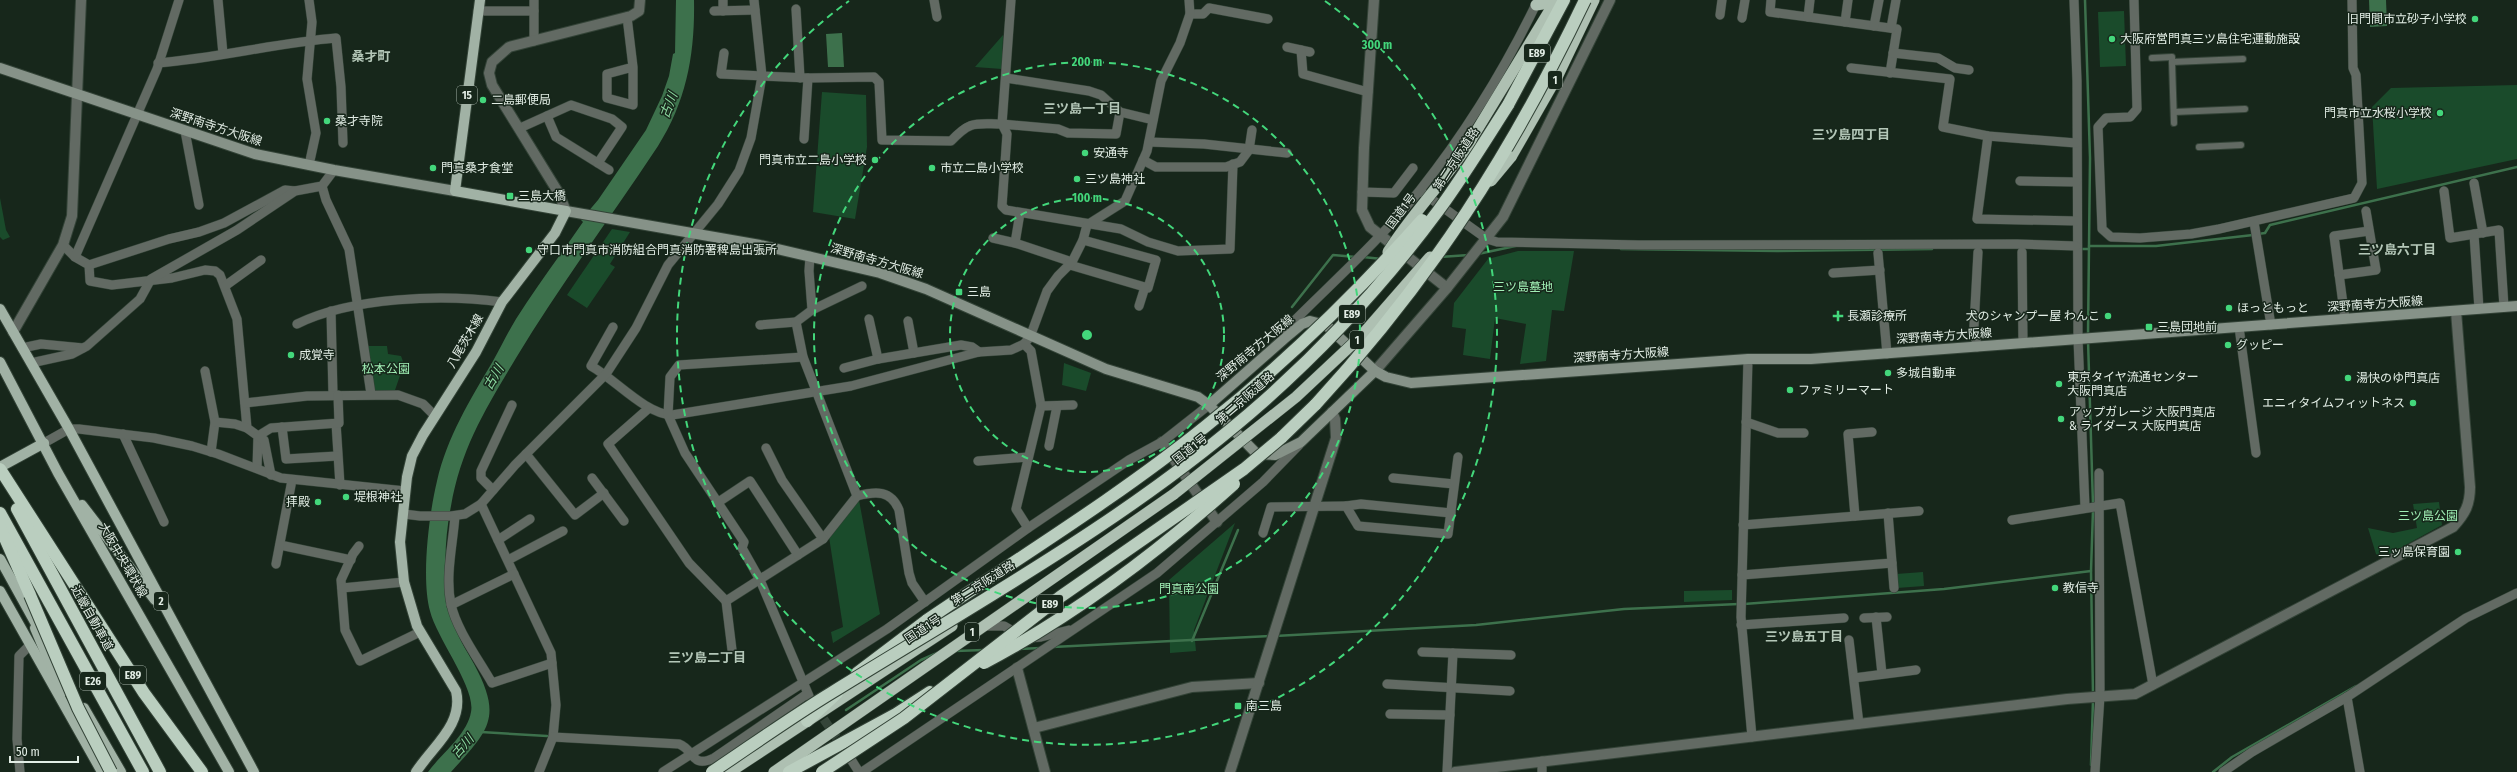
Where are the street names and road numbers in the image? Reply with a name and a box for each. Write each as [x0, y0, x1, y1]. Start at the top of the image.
road number: E89 [1524, 44, 1550, 62]
road number: 1 [1548, 71, 1562, 89]
road number: 15 [457, 86, 477, 104]
street label: 深野南寺方大阪線 [168, 106, 264, 148]
street label: 第二京阪道路 [1431, 125, 1481, 193]
street label: 国道1号 [1383, 191, 1419, 231]
street label: 深野南寺方大阪線 [829, 241, 925, 281]
street label: 深野南寺方大阪線 [2327, 294, 2423, 314]
road number: E89 [1339, 305, 1365, 323]
street label: 八尾茨木線 [444, 312, 486, 370]
street label: 深野南寺方大阪線 [1214, 312, 1296, 384]
street label: 深野南寺方大阪線 [1896, 326, 1992, 346]
road number: 1 [1350, 331, 1364, 349]
street label: 深野南寺方大阪線 [1573, 345, 1669, 365]
street label: 第二京阪道路 [1213, 369, 1277, 427]
street label: 国道1号 [1170, 431, 1210, 467]
street label: 大阪中央環状線 [96, 520, 150, 600]
street label: 第二京阪道路 [949, 558, 1017, 608]
street label: 近畿自動車道 [68, 583, 116, 653]
road number: 2 [154, 592, 168, 610]
road number: E89 [1037, 595, 1063, 613]
street label: 国道1号 [902, 612, 944, 646]
road number: 1 [965, 623, 979, 641]
road number: E89 [120, 666, 146, 684]
road number: E26 [80, 672, 106, 690]

